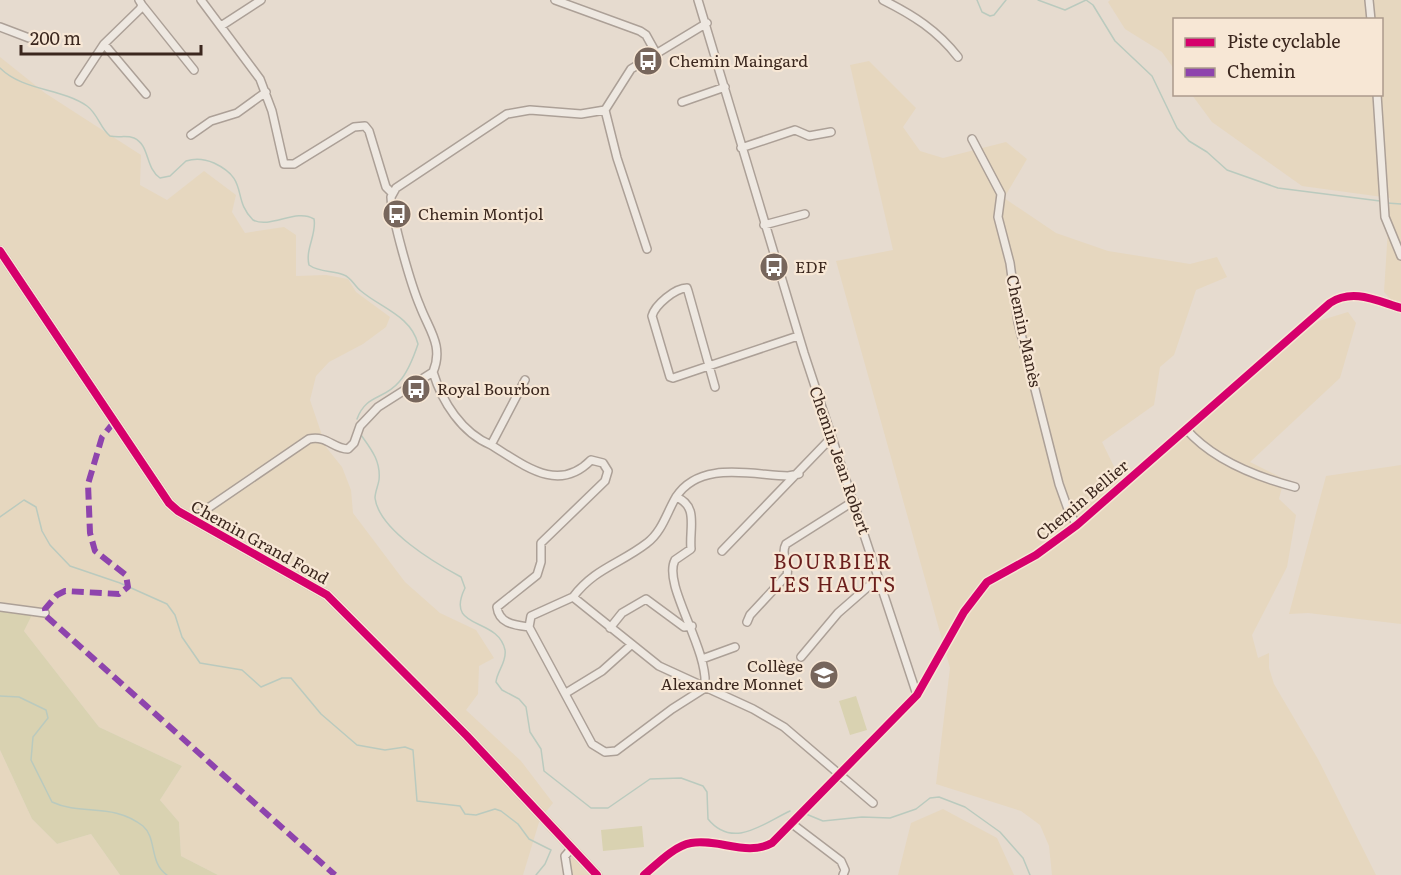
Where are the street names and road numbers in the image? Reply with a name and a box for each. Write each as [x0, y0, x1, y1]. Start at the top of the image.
street label: Chemin Manès [1001, 272, 1049, 389]
street label: Chemin Jean Robert [804, 382, 878, 537]
street label: Chemin Bellier [1030, 453, 1133, 545]
street label: Chemin Grand Fond [187, 493, 334, 589]

